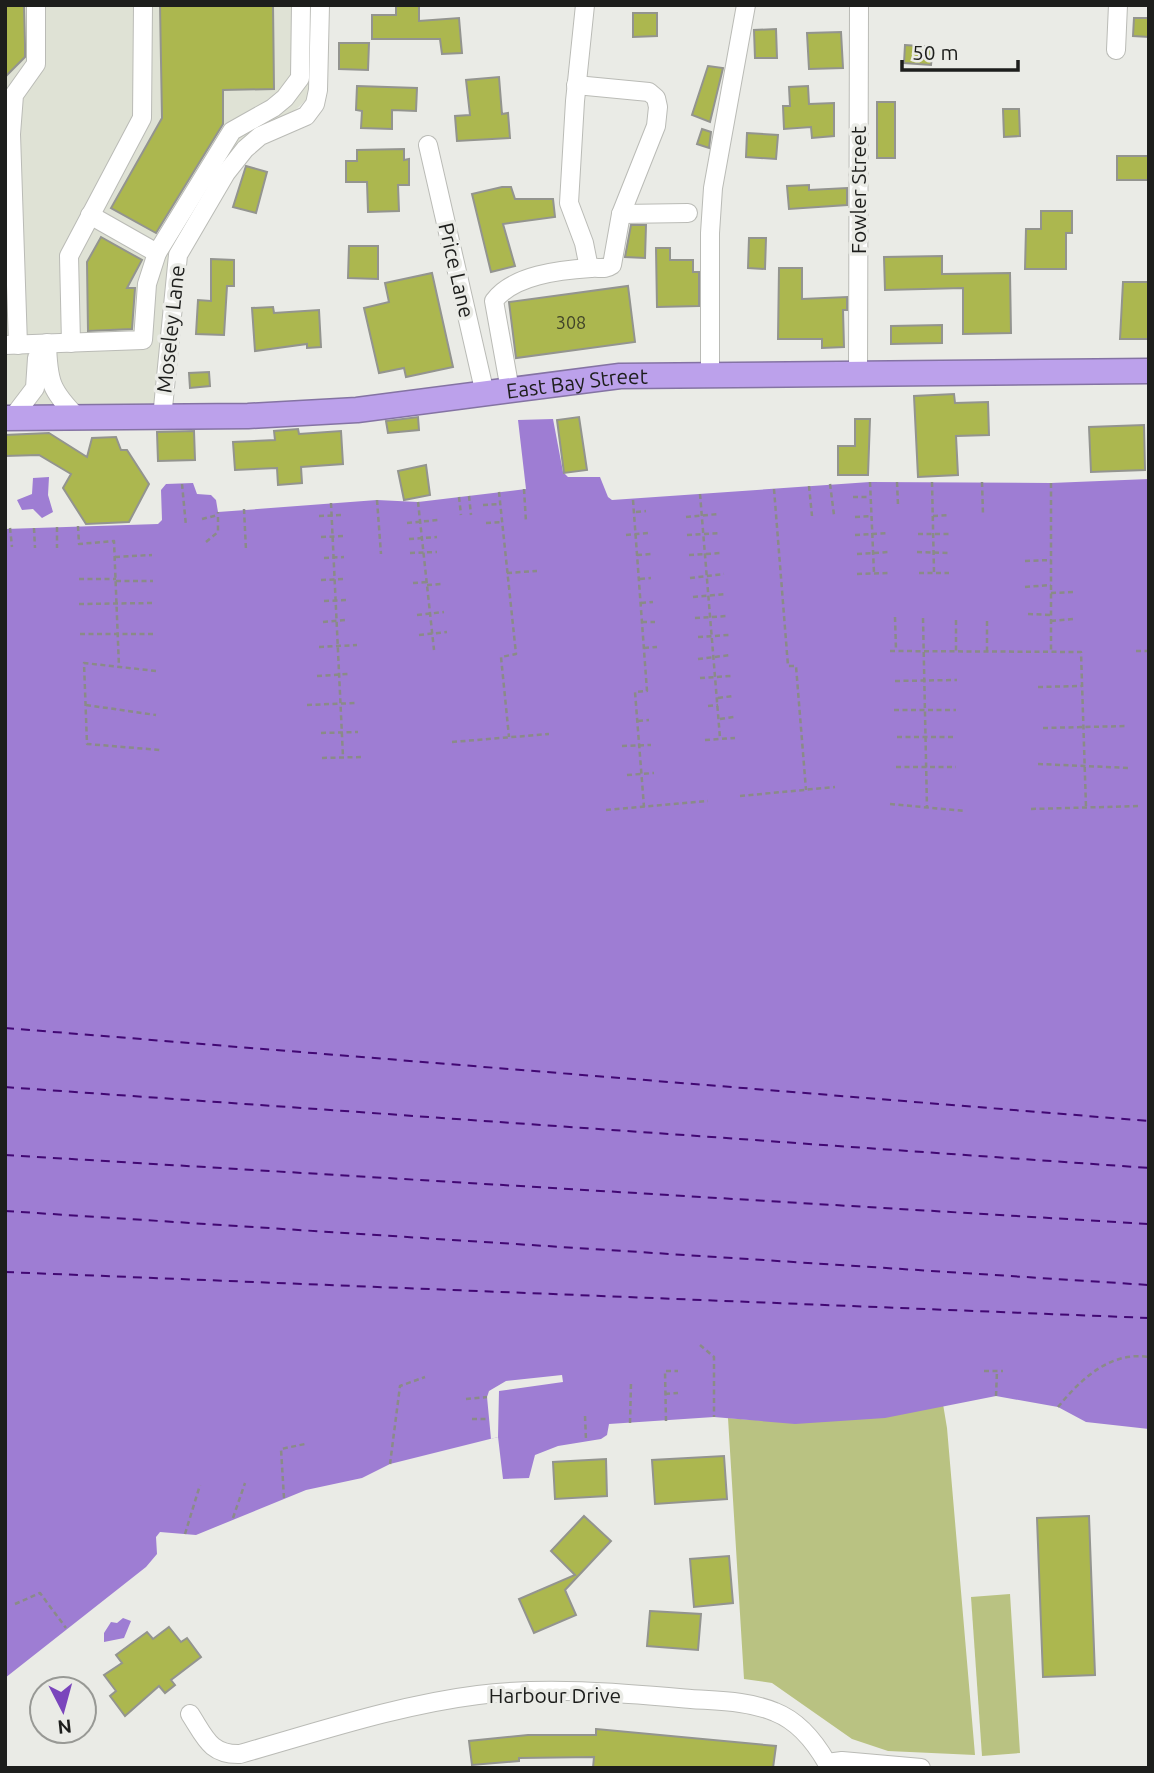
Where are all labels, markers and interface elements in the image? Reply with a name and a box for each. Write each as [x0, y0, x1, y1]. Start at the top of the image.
scale bar [902, 28, 1018, 72]
text: 50 m [912, 40, 959, 64]
street label: Fowler Street [846, 126, 870, 254]
street label: Price Lane [434, 220, 480, 320]
street label: Moseley Lane [151, 264, 189, 394]
house number: 308 [556, 312, 586, 332]
street label: East Bay Street [505, 364, 648, 403]
north arrow [28, 1675, 98, 1745]
street label: Harbour Drive [489, 1683, 621, 1707]
text: N [57, 1715, 73, 1739]

